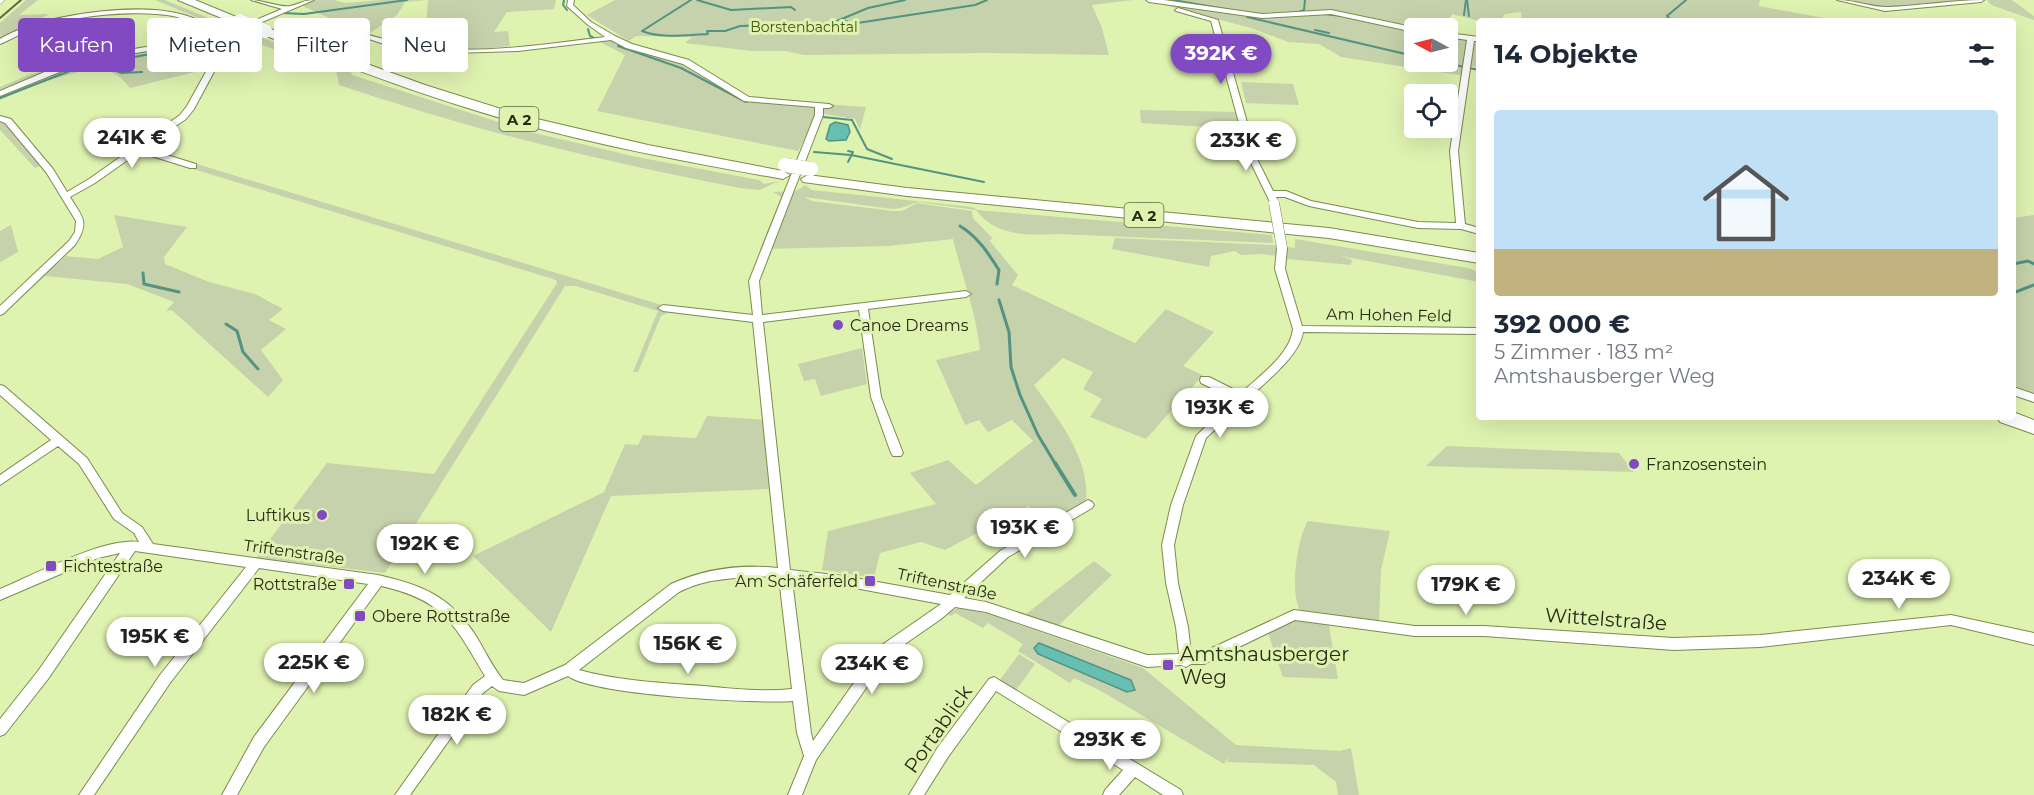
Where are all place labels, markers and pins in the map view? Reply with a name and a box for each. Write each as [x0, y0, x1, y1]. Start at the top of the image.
pin: 392K € [1172, 34, 1270, 85]
pin: 241K € [83, 118, 181, 169]
pin: 233K € [1197, 121, 1295, 172]
place label: Canoe Dreams [850, 316, 969, 335]
marker: Canoe Dreams [831, 318, 845, 332]
pin: 193K € [1171, 388, 1269, 439]
place label: Franzosenstein [1646, 455, 1767, 474]
marker: Franzosenstein [1627, 457, 1641, 471]
place label: Luftikus [246, 506, 310, 525]
marker: Luftikus [315, 508, 329, 522]
pin: 193K € [976, 508, 1074, 559]
pin: 192K € [376, 524, 474, 575]
place label: Fichtestraße [63, 557, 163, 576]
marker: Fichtestraße [44, 559, 58, 573]
pin: 234K € [1850, 559, 1948, 610]
pin: 179K € [1417, 565, 1515, 616]
place label: Am Schäferfeld [735, 572, 858, 591]
marker: Am Schäferfeld [863, 574, 877, 588]
place label: Rottstraße [253, 575, 337, 594]
marker: Rottstraße [342, 577, 356, 591]
place label: Obere Rottstraße [372, 607, 510, 626]
marker: Obere Rottstraße [353, 609, 367, 623]
pin: 195K € [106, 617, 204, 668]
pin: 156K € [639, 624, 737, 675]
place label: Amtshausberger Weg [1180, 642, 1349, 689]
pin: 225K € [265, 643, 363, 694]
pin: 234K € [823, 644, 921, 695]
marker: Amtshausberger Weg [1161, 658, 1175, 672]
pin: 182K € [408, 695, 506, 746]
pin: 293K € [1061, 720, 1159, 771]

